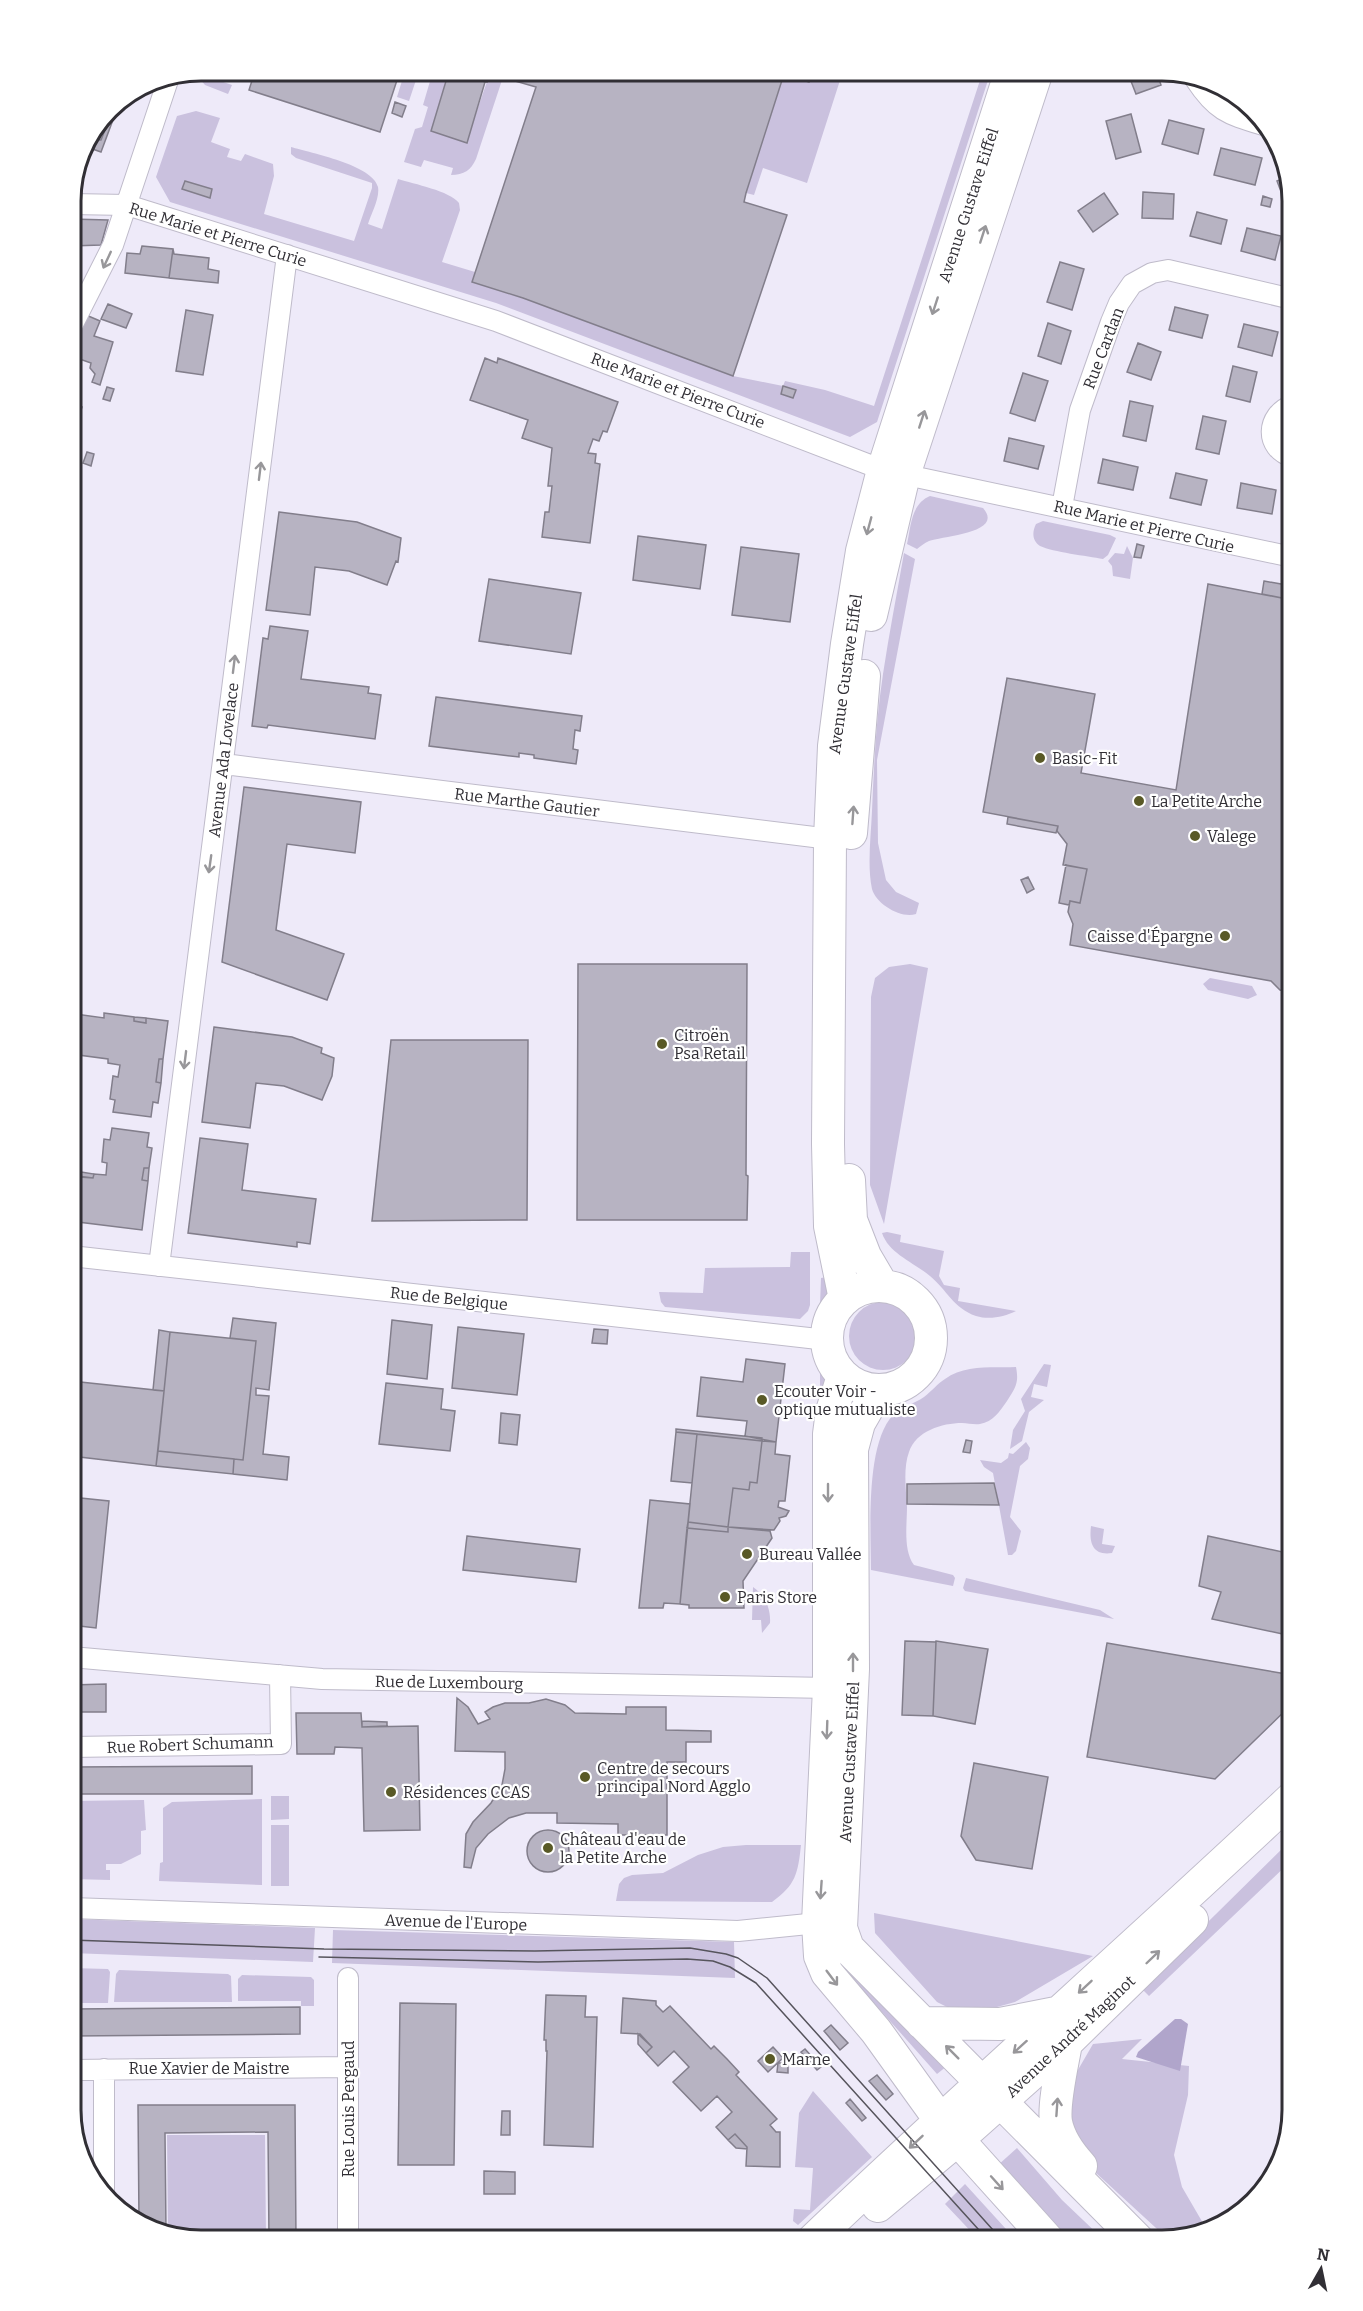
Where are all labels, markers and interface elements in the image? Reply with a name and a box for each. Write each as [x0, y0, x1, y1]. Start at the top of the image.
street label: Avenue Gustave Eiffel [935, 125, 1003, 285]
street label: Rue Marie et Pierre Curie [127, 198, 309, 271]
one-way arrow [978, 225, 989, 244]
one-way arrow [100, 250, 112, 268]
one-way arrow [929, 296, 940, 315]
street label: Rue Cardan [1079, 305, 1128, 392]
street label: Rue Marie et Pierre Curie [588, 348, 767, 432]
one-way arrow [918, 410, 929, 429]
one-way arrow [254, 462, 265, 481]
street label: Rue Marie et Pierre Curie [1052, 496, 1236, 557]
one-way arrow [862, 516, 874, 535]
street label: Avenue Gustave Eiffel [825, 592, 866, 755]
one-way arrow [229, 655, 240, 675]
street label: Avenue Ada Lovelace [205, 682, 242, 839]
place label: Basic-Fit [1052, 749, 1118, 768]
marker: Basic-Fit [1033, 751, 1047, 765]
street label: Rue Marthe Gautier [453, 784, 601, 821]
place label: La Petite Arche [1151, 792, 1262, 811]
marker: La Petite Arche [1132, 794, 1146, 808]
one-way arrow [847, 806, 858, 826]
place label: Valege [1207, 827, 1256, 846]
marker: Valege [1188, 829, 1202, 843]
one-way arrow [205, 853, 216, 873]
place label: Caisse d'Épargne [1087, 926, 1213, 946]
marker: Caisse d'Épargne [1218, 929, 1232, 943]
place label: Citroën Psa Retail [674, 1026, 746, 1063]
marker: Citroën Psa Retail [655, 1037, 669, 1051]
one-way arrow [179, 1050, 190, 1070]
street label: Rue de Belgique [389, 1283, 509, 1314]
place label: Ecouter Voir - optique mutualiste [774, 1382, 915, 1419]
marker: Ecouter Voir - optique mutualiste [755, 1393, 769, 1407]
one-way arrow [823, 1482, 834, 1502]
place label: Bureau Vallée [759, 1545, 862, 1564]
marker: Bureau Vallée [740, 1547, 754, 1561]
place label: Paris Store [737, 1588, 817, 1607]
marker: Paris Store [718, 1590, 732, 1604]
one-way arrow [847, 1652, 859, 1672]
street label: Rue de Luxembourg [375, 1672, 523, 1693]
street label: Avenue Gustave Eiffel [836, 1681, 863, 1843]
one-way arrow [822, 1719, 833, 1739]
street label: Rue Robert Schumann [106, 1732, 274, 1757]
place label: Centre de secours principal Nord Agglo [597, 1759, 751, 1796]
marker: Centre de secours principal Nord Agglo [578, 1770, 592, 1784]
place label: Résidences CCAS [403, 1783, 530, 1802]
marker: Résidences CCAS [384, 1785, 398, 1799]
place label: Château d'eau de la Petite Arche [560, 1830, 686, 1867]
marker: Château d'eau de la Petite Arche [541, 1841, 555, 1855]
one-way arrow [815, 1879, 826, 1899]
street label: Avenue de l'Europe [384, 1911, 528, 1934]
one-way arrow [1145, 1951, 1160, 1965]
one-way arrow [825, 1970, 838, 1986]
street label: Avenue André Maginot [1002, 1971, 1139, 2101]
one-way arrow [1078, 1980, 1093, 1994]
street label: Rue Louis Pergaud [339, 2040, 358, 2178]
one-way arrow [1012, 2040, 1027, 2055]
one-way arrow [945, 2045, 959, 2060]
place label: Marne [782, 2050, 830, 2069]
marker: Marne [763, 2052, 777, 2066]
street label: Rue Xavier de Maistre [129, 2059, 289, 2078]
one-way arrow [1052, 2097, 1063, 2117]
one-way arrow [908, 2135, 923, 2150]
one-way arrow [990, 2175, 1004, 2190]
north arrow [1291, 2239, 1351, 2299]
text: N [1316, 2244, 1331, 2265]

